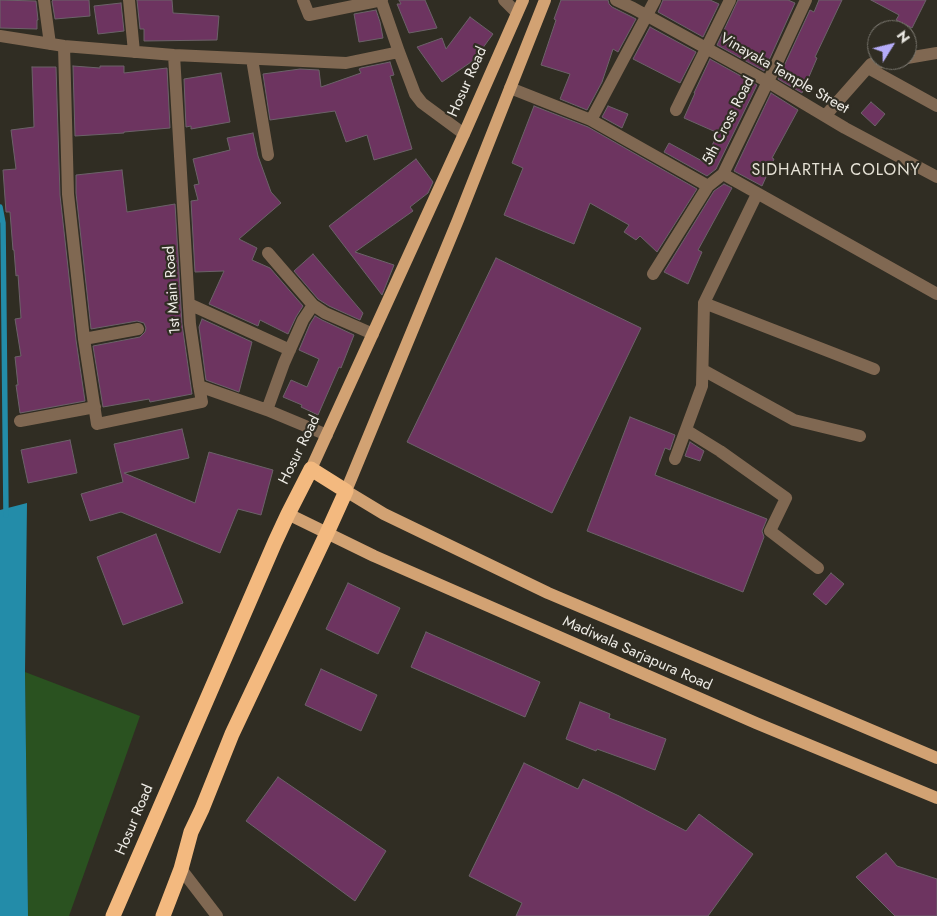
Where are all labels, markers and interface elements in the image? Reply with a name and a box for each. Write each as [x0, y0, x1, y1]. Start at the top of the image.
north arrow [867, 20, 917, 70]
text: N [892, 26, 915, 47]
street label: Vinayaka Temple Street [716, 30, 852, 118]
street label: Hosur Road [445, 44, 491, 120]
street label: 5th Cross Road [699, 74, 759, 168]
district label: SIDHARTHA COLONY [749, 161, 923, 181]
street label: 1st Main Road [161, 245, 185, 335]
street label: Hosur Road [276, 412, 324, 488]
street label: Madiwala Sarjapura Road [560, 613, 714, 695]
street label: Hosur Road [112, 782, 158, 858]

